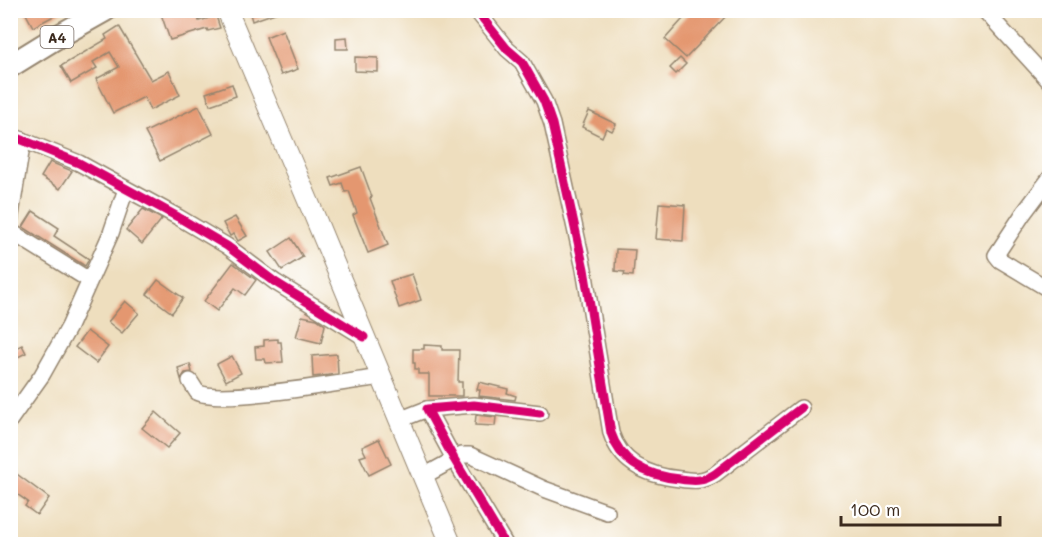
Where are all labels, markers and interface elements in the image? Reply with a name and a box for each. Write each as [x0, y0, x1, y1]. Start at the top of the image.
road number: A4 [40, 26, 74, 48]
scale bar [841, 489, 1000, 527]
text: 100 m [850, 497, 900, 521]

